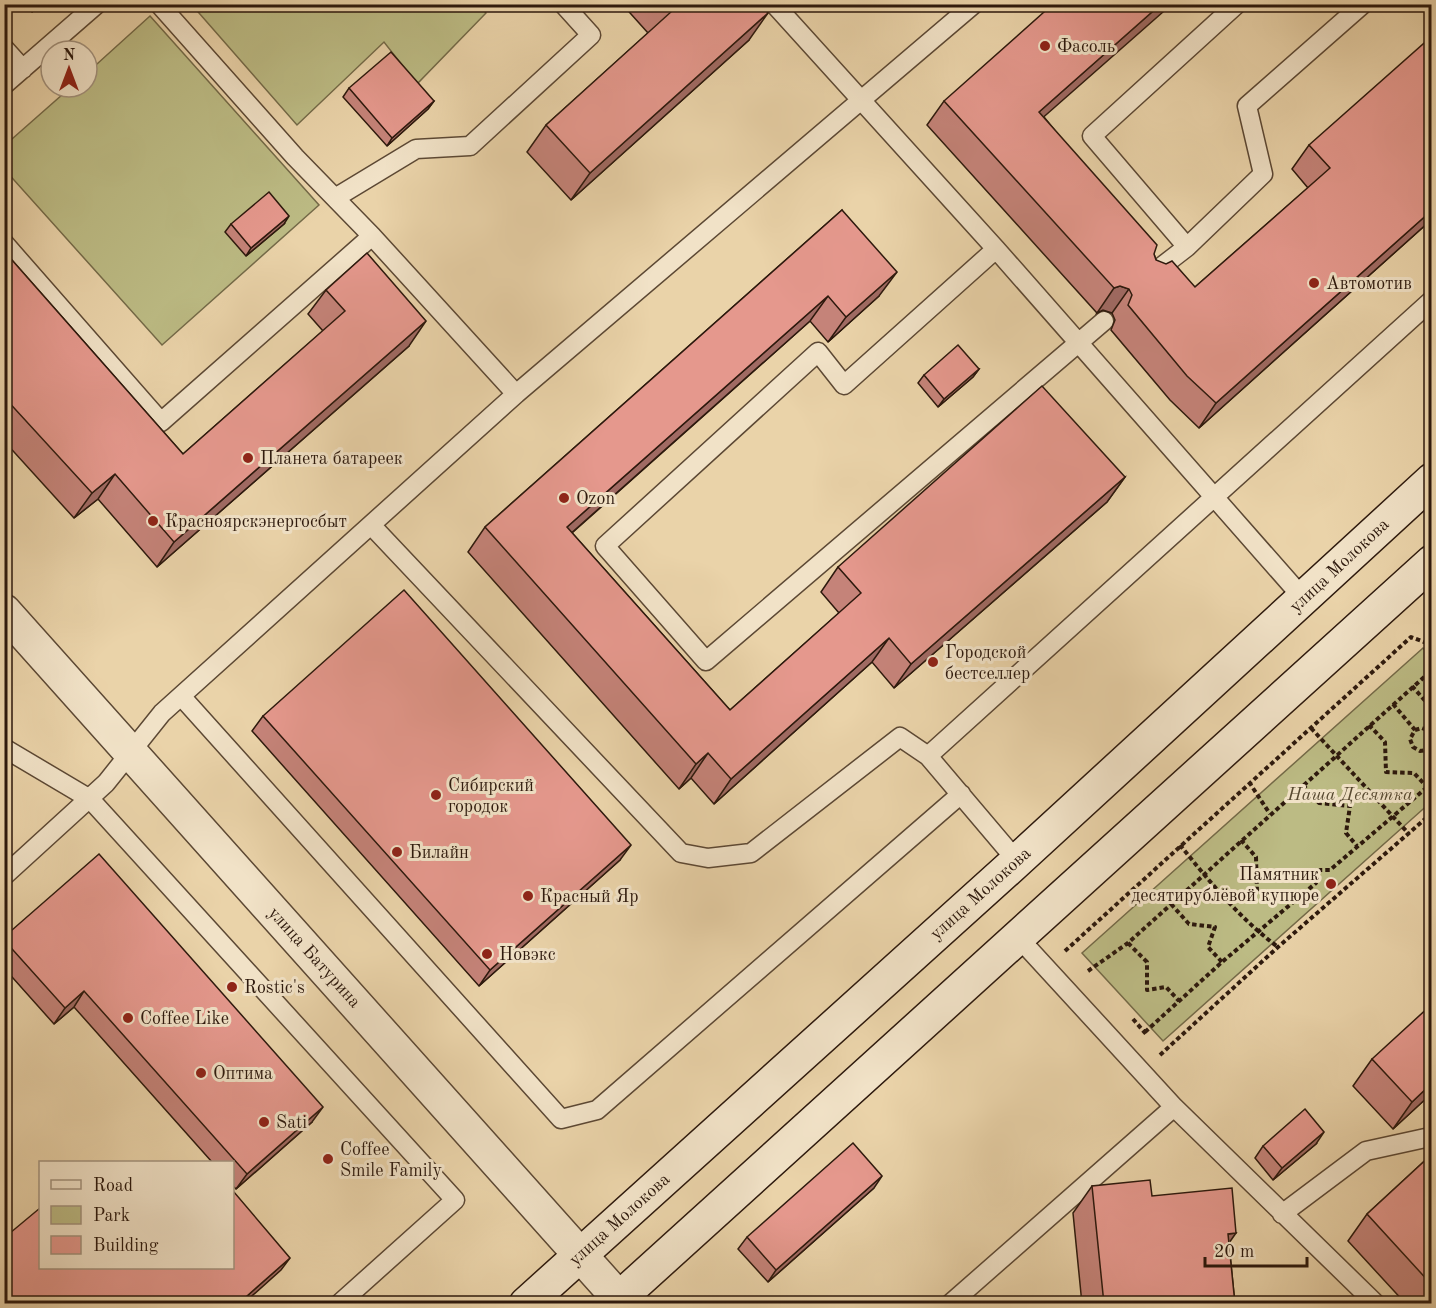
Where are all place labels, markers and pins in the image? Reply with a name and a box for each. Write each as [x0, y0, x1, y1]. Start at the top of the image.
place label: Фасоль [1057, 38, 1115, 56]
marker: Фасоль [1038, 39, 1052, 53]
place label: Автомотив [1326, 275, 1412, 293]
marker: Автомотив [1307, 276, 1321, 290]
place label: Планета батареек [260, 450, 403, 468]
marker: Планета батареек [241, 451, 255, 465]
place label: Ozon [576, 490, 615, 508]
marker: Ozon [557, 491, 571, 505]
place label: Красноярскэнергосбыт [165, 513, 347, 531]
marker: Красноярскэнергосбыт [146, 514, 160, 528]
place label: Городской бестселлер [945, 644, 1030, 683]
marker: Городской бестселлер [926, 655, 940, 669]
place label: Сибирский городок [448, 777, 534, 816]
marker: Сибирский городок [429, 788, 443, 802]
place label: Билайн [409, 844, 469, 862]
marker: Билайн [390, 845, 404, 859]
place label: Памятник десятирублёвой купюре [1132, 866, 1319, 905]
marker: Памятник десятирублёвой купюре [1324, 877, 1338, 891]
place label: Красный Яр [540, 888, 638, 906]
marker: Красный Яр [521, 889, 535, 903]
place label: Новэкс [499, 946, 556, 964]
marker: Новэкс [480, 947, 494, 961]
place label: Rostic's [244, 979, 305, 997]
marker: Rostic's [225, 980, 239, 994]
place label: Coffee Like [140, 1010, 229, 1028]
marker: Coffee Like [121, 1011, 135, 1025]
place label: Оптима [213, 1065, 273, 1083]
marker: Оптима [194, 1066, 208, 1080]
place label: Sati [276, 1114, 307, 1132]
marker: Sati [257, 1115, 271, 1129]
place label: Coffee Smile Family [340, 1141, 442, 1180]
marker: Coffee Smile Family [321, 1152, 335, 1166]

